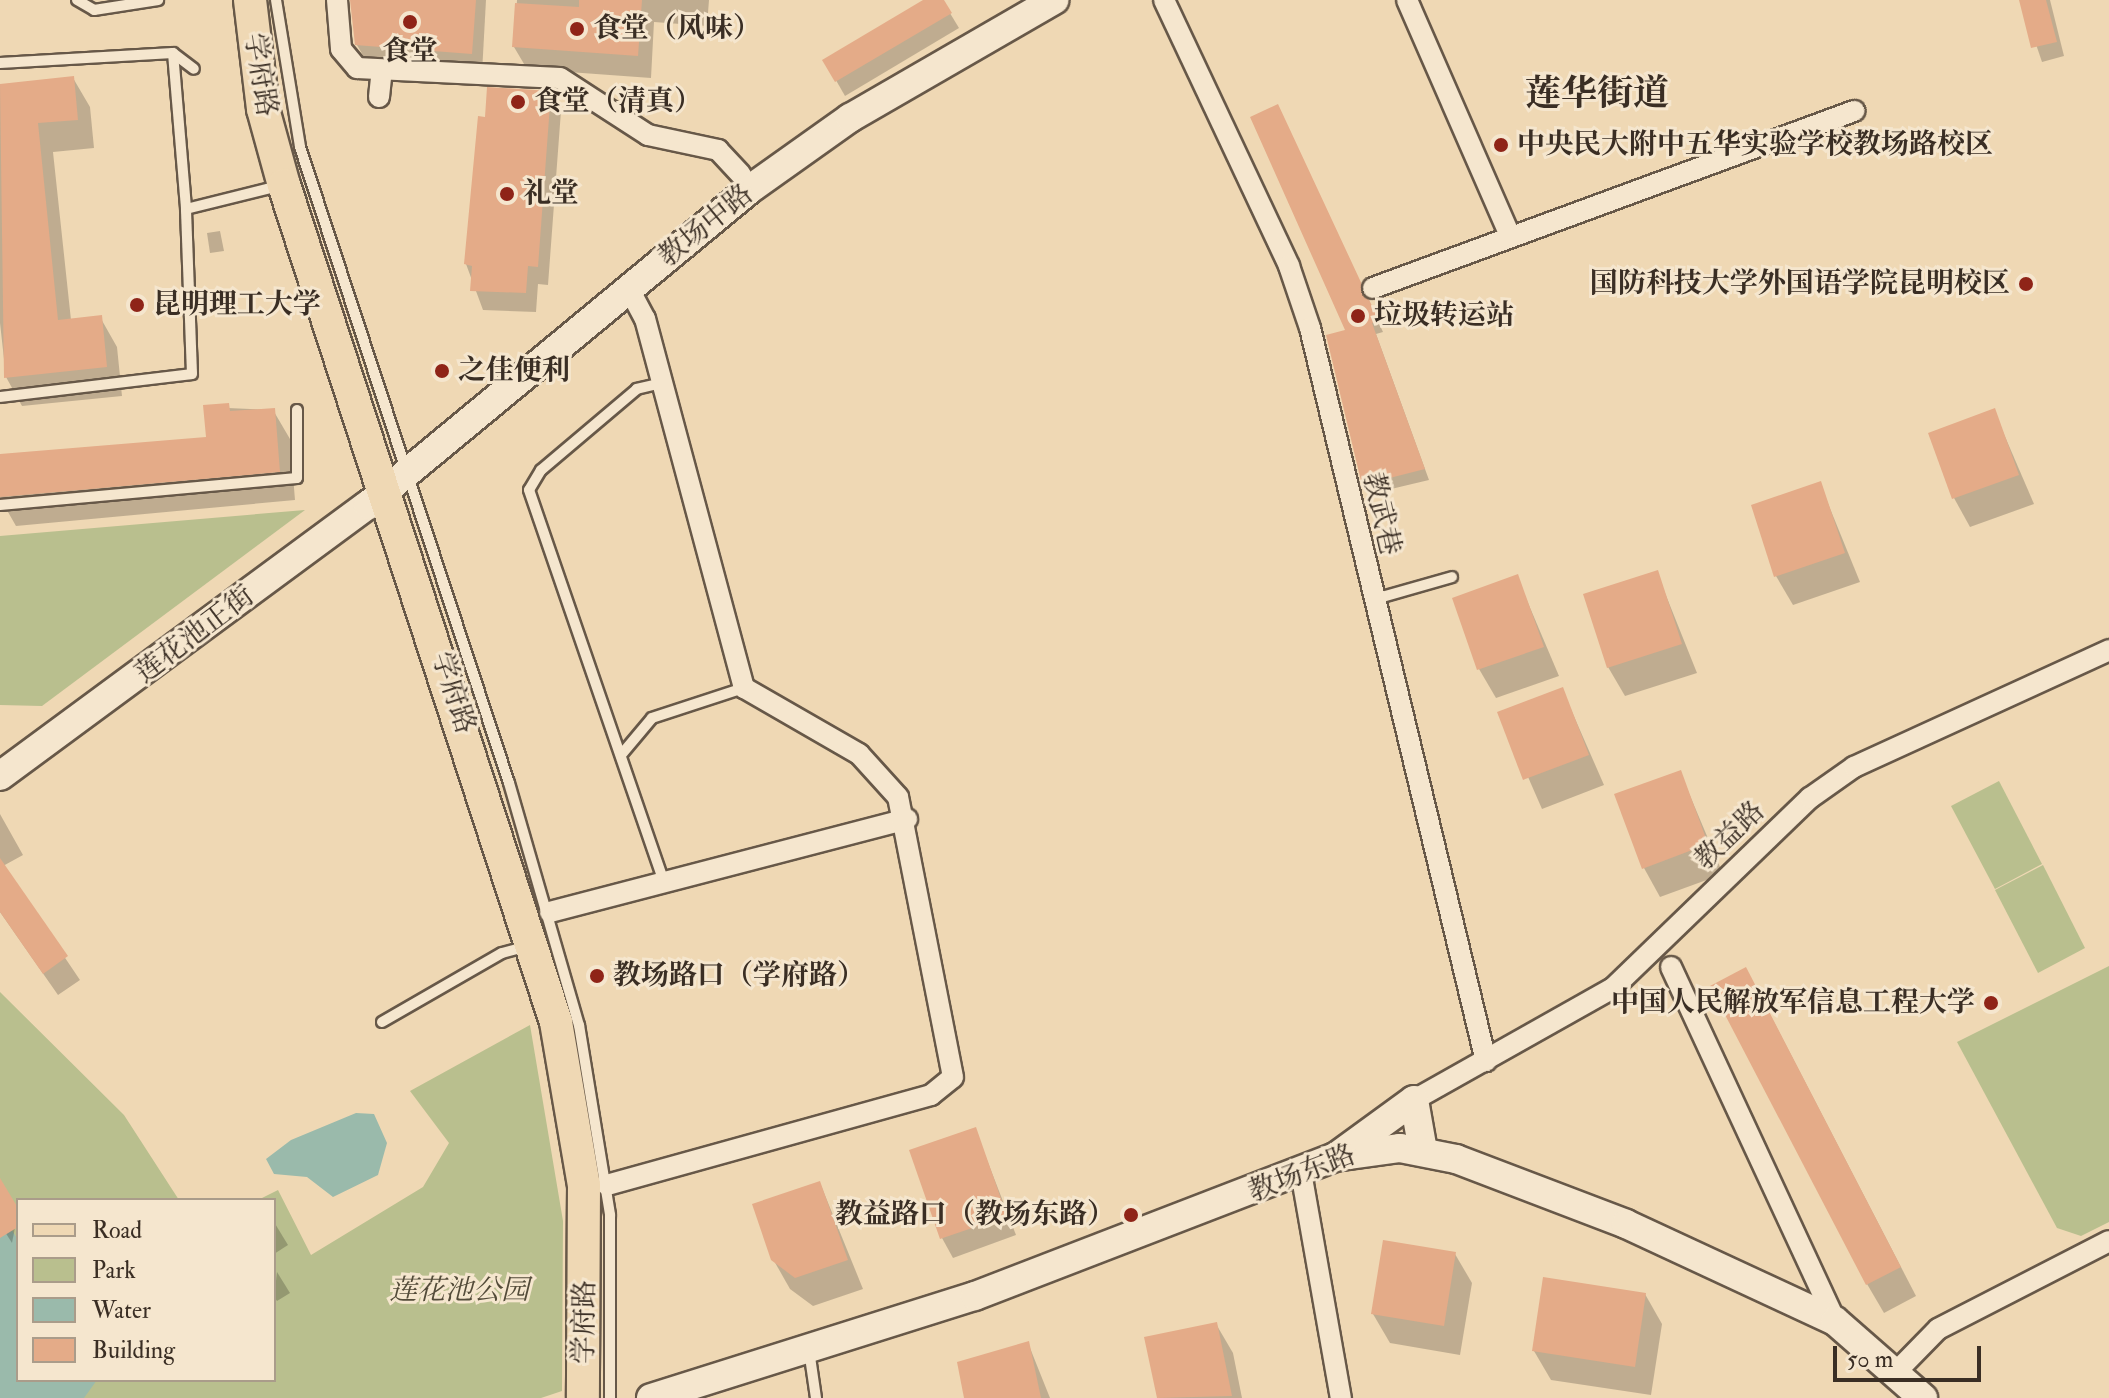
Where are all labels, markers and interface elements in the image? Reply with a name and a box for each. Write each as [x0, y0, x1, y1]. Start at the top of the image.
place label: 食堂（风味） [593, 12, 761, 46]
marker: 食堂 [401, 13, 419, 31]
marker: 食堂（风味） [568, 20, 586, 38]
street label: 学府路 [237, 31, 283, 119]
place label: 食堂 [382, 35, 438, 69]
district label: 莲华街道 [1525, 72, 1669, 116]
place label: 食堂（清真） [534, 85, 702, 119]
marker: 食堂（清真） [509, 93, 527, 111]
place label: 中央民大附中五华实验学校教场路校区 [1517, 128, 1993, 162]
marker: 中央民大附中五华实验学校教场路校区 [1492, 136, 1510, 154]
place label: 礼堂 [523, 177, 579, 211]
street label: 教场中路 [652, 178, 760, 274]
marker: 礼堂 [498, 185, 516, 203]
place label: 国防科技大学外国语学院昆明校区 [1590, 267, 2010, 301]
marker: 国防科技大学外国语学院昆明校区 [2017, 275, 2035, 293]
place label: 昆明理工大学 [153, 288, 321, 322]
marker: 昆明理工大学 [128, 296, 146, 314]
place label: 垃圾转运站 [1374, 299, 1514, 333]
marker: 垃圾转运站 [1349, 307, 1367, 325]
place label: 之佳便利 [458, 354, 570, 388]
marker: 之佳便利 [433, 362, 451, 380]
street label: 教武巷 [1355, 469, 1407, 559]
street label: 莲花池正街 [129, 579, 261, 691]
street label: 学府路 [424, 648, 482, 738]
street label: 教益路 [1688, 795, 1772, 877]
place label: 教场路口（学府路） [613, 959, 865, 993]
marker: 教场路口（学府路） [588, 967, 606, 985]
place label: 中国人民解放军信息工程大学 [1611, 986, 1975, 1020]
marker: 中国人民解放军信息工程大学 [1982, 994, 2000, 1012]
street label: 教场东路 [1244, 1138, 1360, 1210]
legend [16, 1198, 276, 1382]
place label: 教益路口（教场东路） [835, 1198, 1115, 1232]
marker: 教益路口（教场东路） [1122, 1206, 1140, 1224]
text: Road [92, 1215, 142, 1246]
text: Park [92, 1255, 136, 1286]
park label: 莲花池公园 [389, 1274, 529, 1308]
street label: 学府路 [567, 1280, 603, 1364]
text: Water [92, 1295, 151, 1326]
scale bar [1837, 1330, 1985, 1380]
text: Building [92, 1335, 175, 1366]
text: 50 m [1847, 1344, 1893, 1375]

